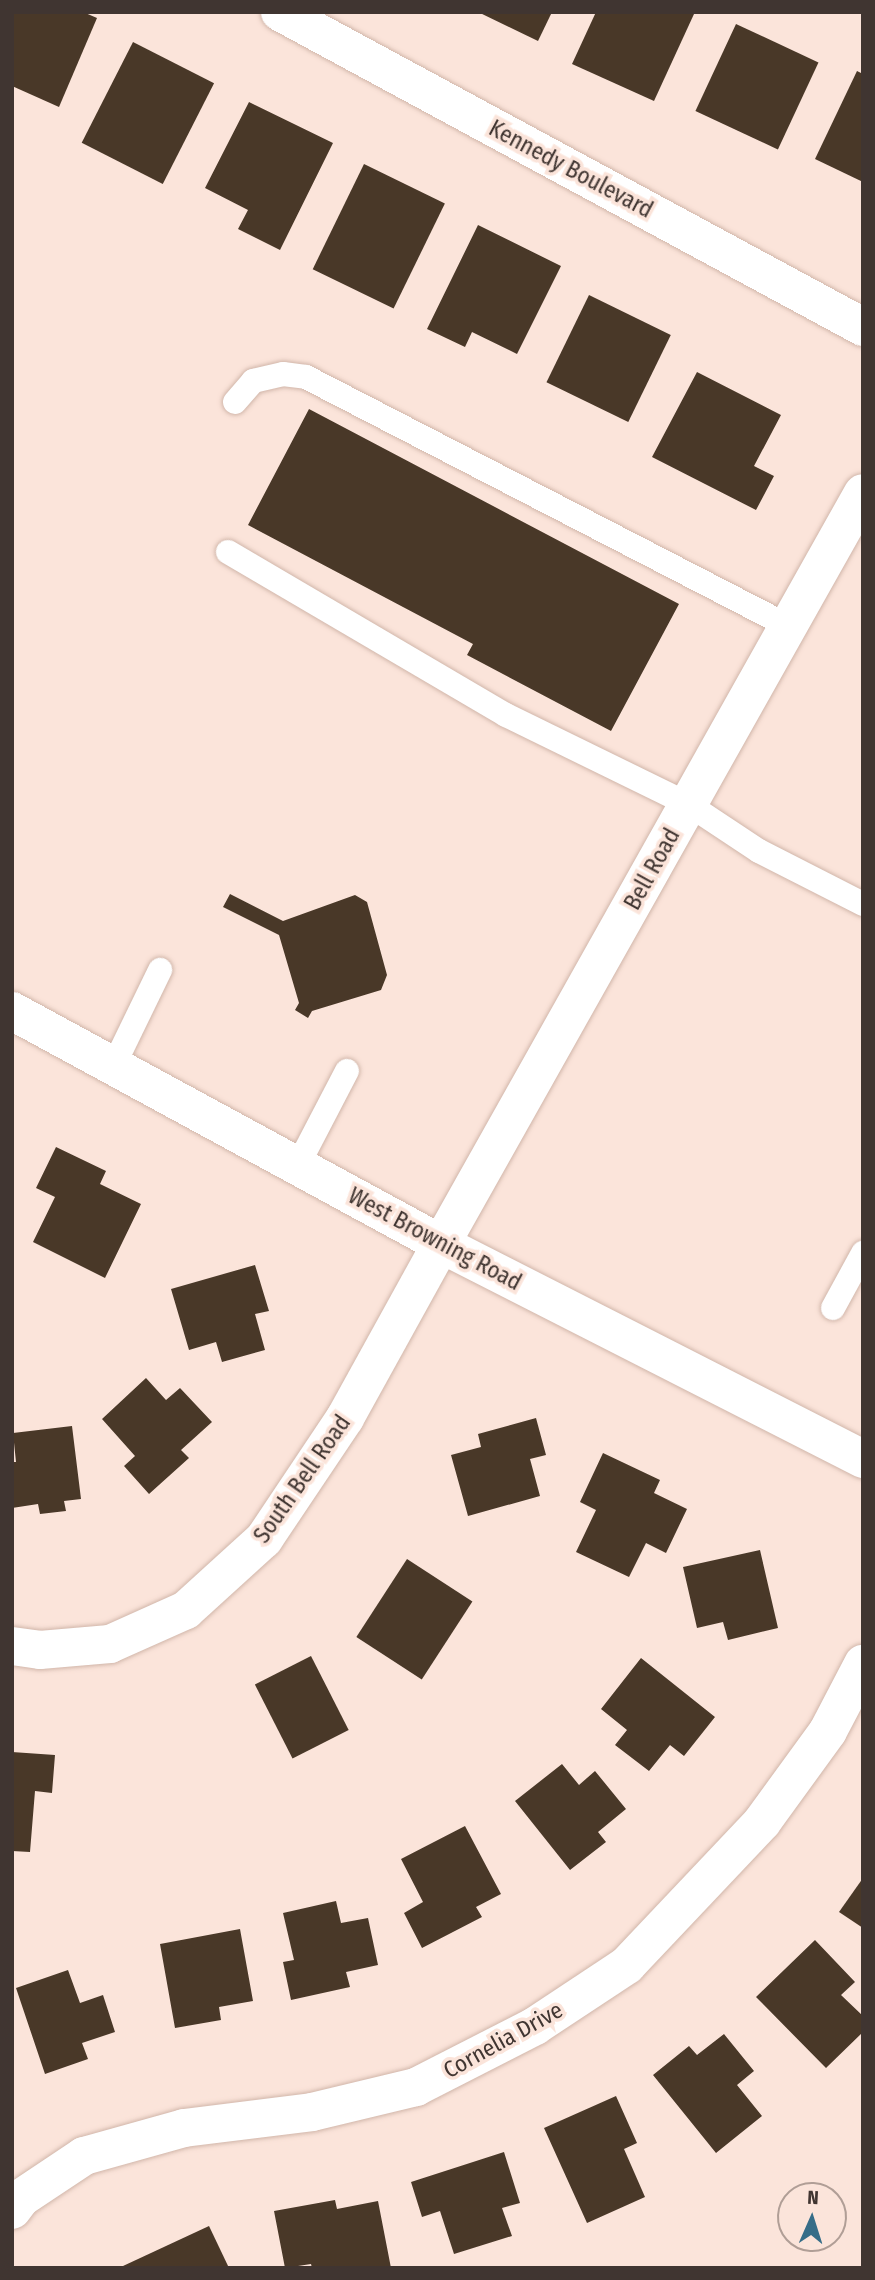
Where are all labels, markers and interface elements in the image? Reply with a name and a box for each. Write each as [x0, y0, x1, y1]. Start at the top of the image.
street label: Kennedy Boulevard [484, 114, 658, 224]
street label: Bell Road [618, 823, 686, 915]
street label: West Browning Road [344, 1182, 526, 1296]
street label: South Bell Road [248, 1410, 356, 1548]
street label: Cornelia Drive [439, 1996, 567, 2084]
north arrow [777, 2182, 847, 2252]
text: N [807, 2186, 819, 2209]

